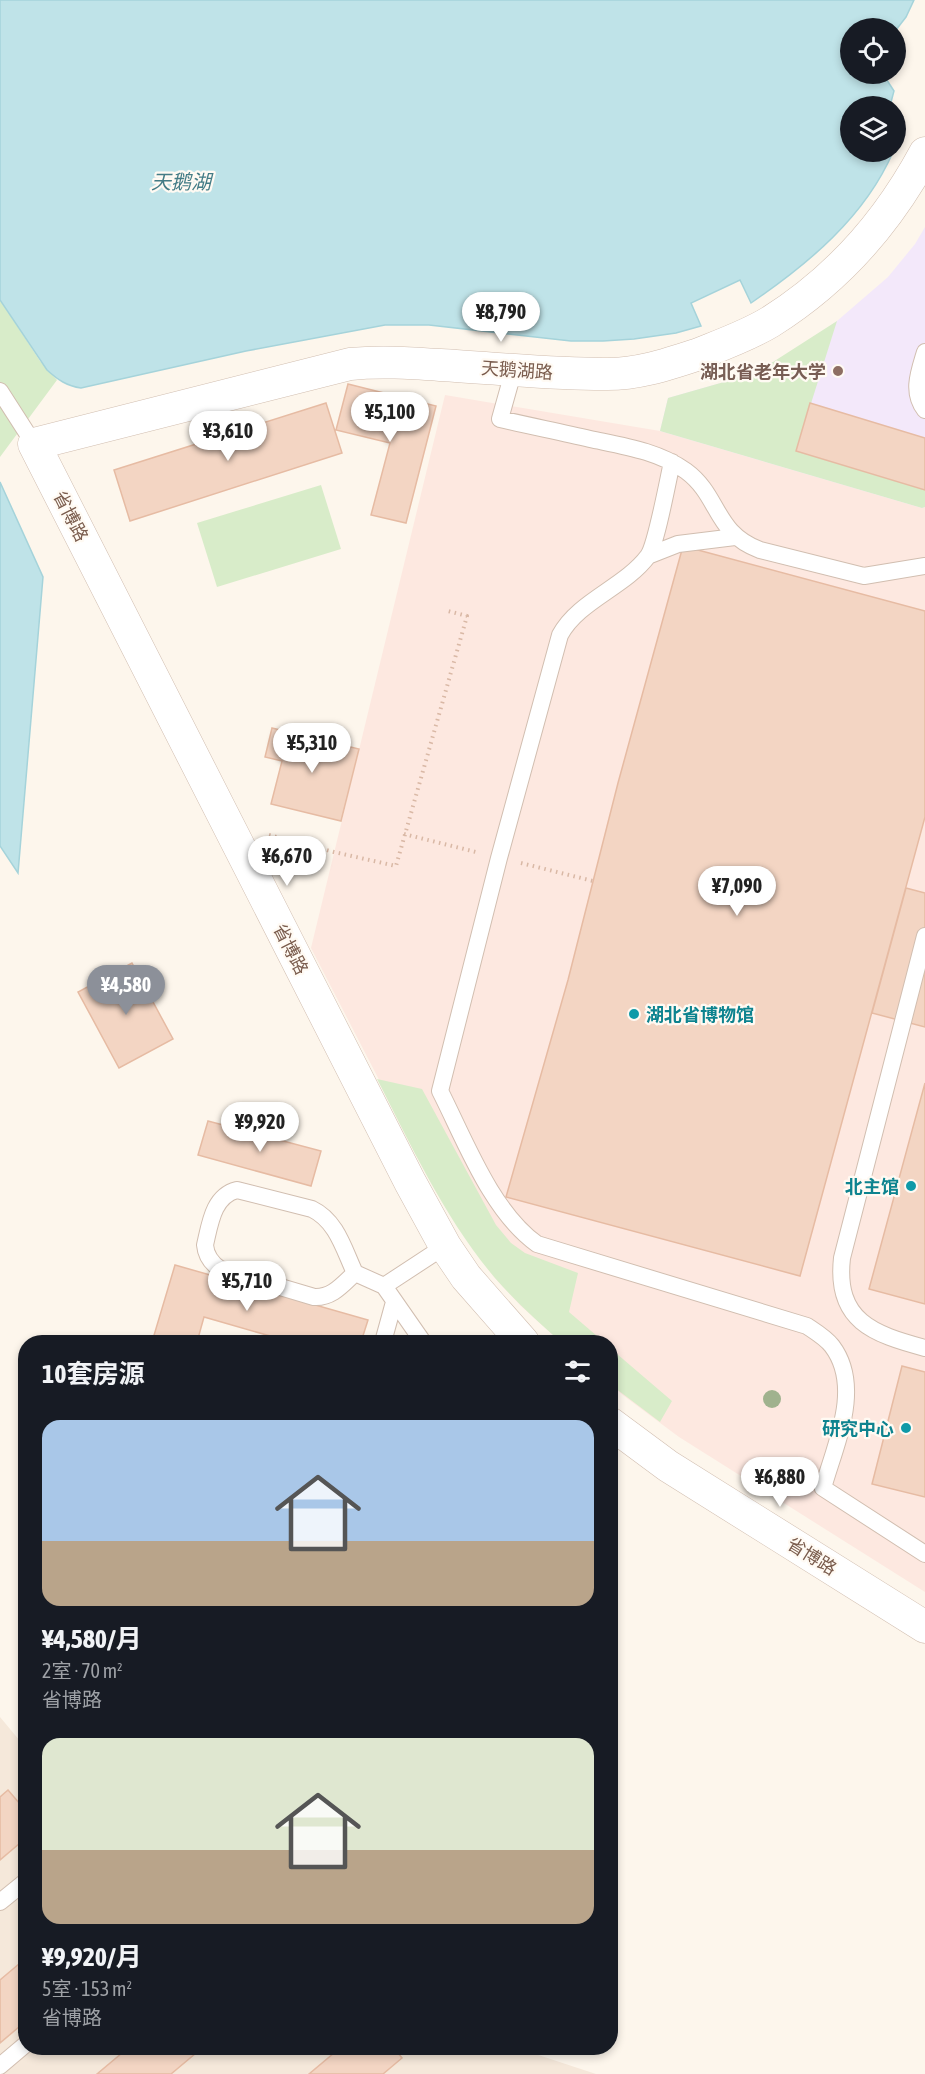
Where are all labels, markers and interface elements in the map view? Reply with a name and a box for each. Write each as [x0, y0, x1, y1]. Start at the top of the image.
map controls [840, 18, 906, 162]
button: locate [840, 18, 906, 84]
button: layers [840, 96, 906, 162]
water label: 天鹅湖 [151, 170, 214, 193]
pin: ¥8,790 [452, 292, 550, 343]
text: ¥8,790 [476, 300, 526, 323]
street label: 天鹅湖路 [480, 357, 554, 383]
place label: 湖北省老年大学 [700, 361, 826, 382]
marker: 湖北省老年大学 [831, 364, 845, 378]
pin: ¥5,100 [341, 392, 439, 443]
text: ¥5,100 [365, 400, 415, 423]
pin: ¥3,610 [179, 411, 277, 462]
text: ¥3,610 [203, 419, 253, 442]
street label: 省博路 [49, 487, 93, 545]
pin: ¥5,310 [263, 723, 361, 774]
text: ¥5,310 [287, 731, 337, 754]
pin: ¥6,670 [238, 836, 336, 887]
text: ¥6,670 [262, 844, 312, 867]
pin: ¥7,090 [688, 866, 786, 917]
text: ¥7,090 [712, 874, 762, 897]
street label: 省博路 [269, 920, 313, 978]
pin: ¥4,580 [77, 965, 175, 1016]
text: ¥4,580 [101, 973, 151, 996]
place label: 湖北省博物馆 [646, 1004, 754, 1025]
marker: 湖北省博物馆 [627, 1007, 641, 1021]
pin: ¥9,920 [211, 1102, 309, 1153]
text: ¥9,920 [235, 1110, 285, 1133]
place label: 北主馆 [845, 1176, 899, 1197]
marker: 北主馆 [904, 1179, 918, 1193]
pin: ¥5,710 [198, 1261, 296, 1312]
text: ¥5,710 [222, 1269, 272, 1292]
icon: filters [561, 1355, 594, 1388]
text: 10套房源 [42, 1359, 144, 1389]
place label: 研究中心 [822, 1418, 894, 1439]
marker: 研究中心 [899, 1421, 913, 1435]
pin: ¥6,880 [731, 1457, 829, 1508]
icon: home [264, 1459, 372, 1567]
text: ¥6,880 [755, 1465, 805, 1488]
street label: 省博路 [784, 1533, 840, 1579]
text: ¥4,580/月 [42, 1624, 142, 1654]
text: 2室 · 70 m² [42, 1659, 123, 1682]
text: 省博路 [42, 1688, 102, 1711]
icon: home [264, 1777, 372, 1885]
text: ¥9,920/月 [42, 1942, 142, 1972]
text: 5室 · 153 m² [42, 1977, 132, 2000]
text: 省博路 [42, 2006, 102, 2029]

